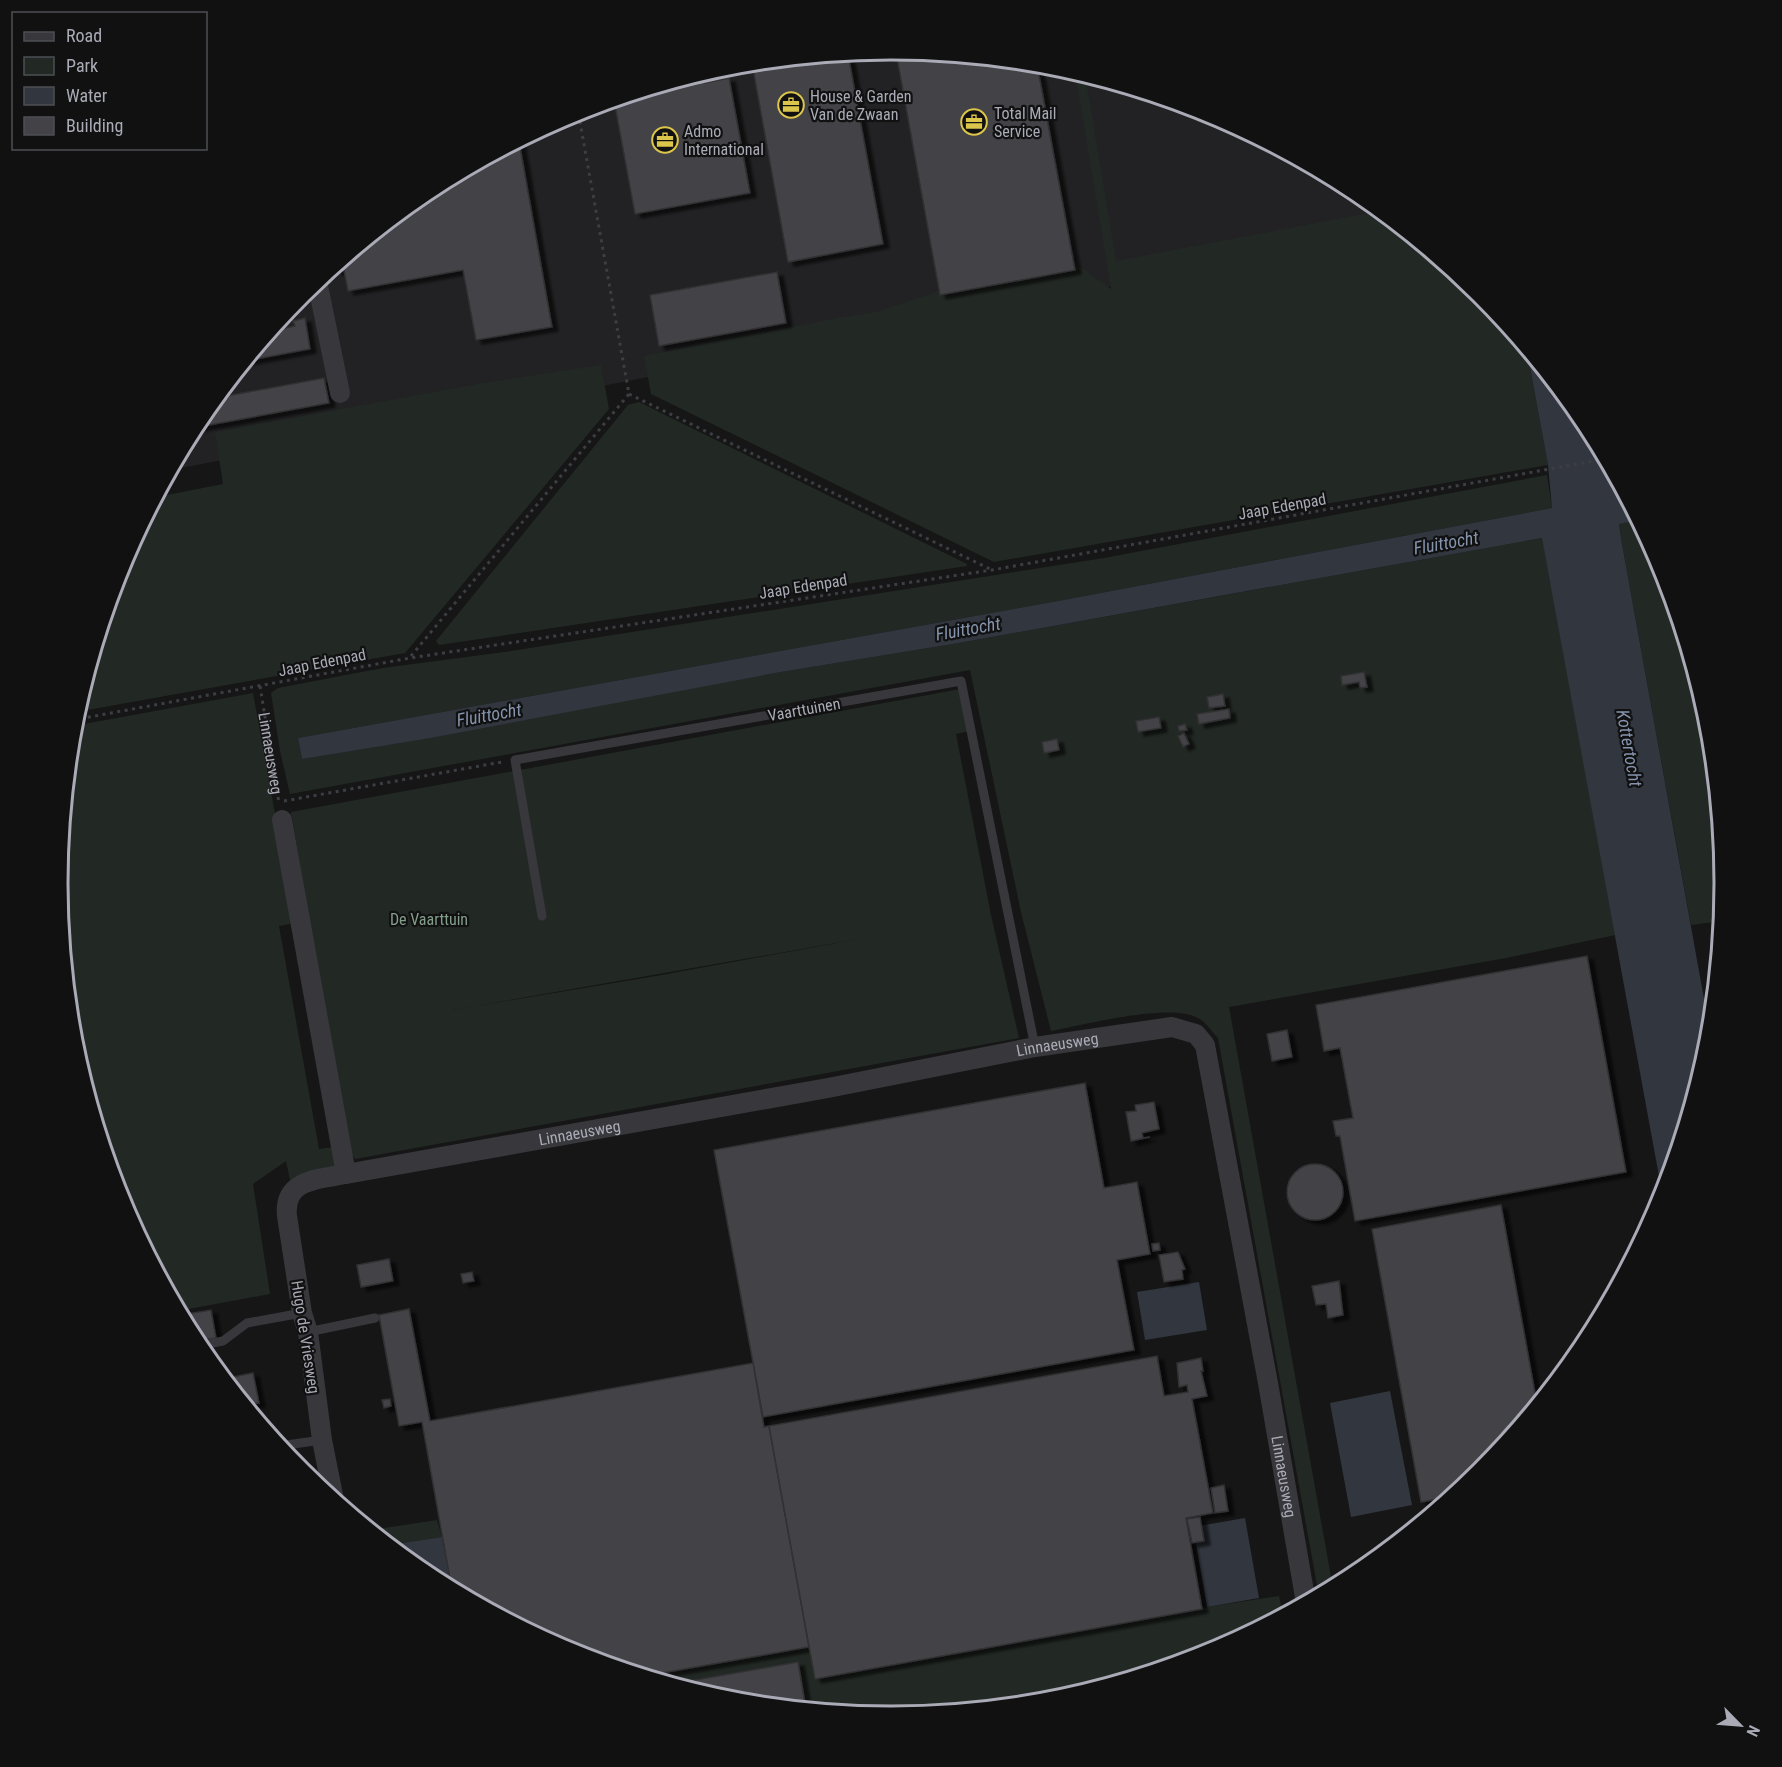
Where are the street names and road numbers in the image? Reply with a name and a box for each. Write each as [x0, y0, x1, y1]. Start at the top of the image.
street label: Jaap Edenpad [1237, 489, 1328, 524]
street label: Jaap Edenpad [758, 570, 849, 603]
street label: Jaap Edenpad [277, 645, 368, 680]
street label: Vaarttuinen [766, 694, 842, 725]
street label: Linnaeusweg [254, 711, 286, 796]
street label: Linnaeusweg [1015, 1029, 1100, 1060]
street label: Linnaeusweg [537, 1116, 622, 1149]
street label: Hugo de Vriesweg [287, 1279, 324, 1395]
street label: Linnaeusweg [1267, 1434, 1300, 1519]

